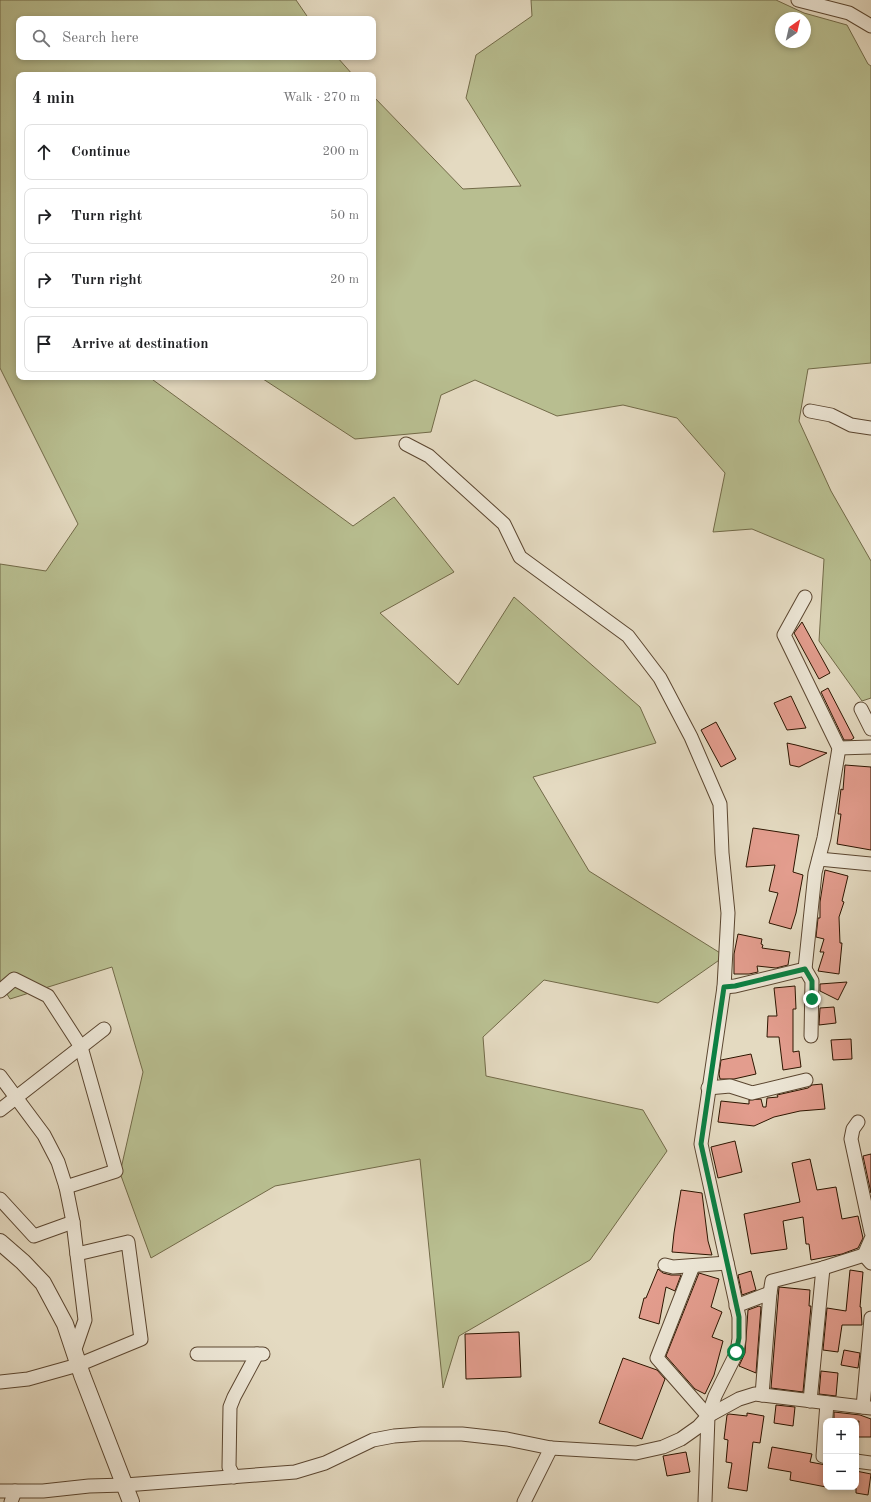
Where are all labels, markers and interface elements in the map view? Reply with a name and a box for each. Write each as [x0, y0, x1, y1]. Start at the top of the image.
north arrow [775, 12, 811, 48]
search box [16, 16, 376, 60]
icon: search [30, 27, 52, 49]
text: Search here [62, 31, 139, 46]
text: 4 min [32, 90, 75, 107]
text: Walk · 270 m [283, 91, 360, 104]
icon: ahead [33, 141, 55, 163]
text: Continue [71, 145, 130, 160]
text: 200 m [322, 145, 359, 158]
icon: right [33, 205, 55, 227]
text: Turn right [71, 209, 142, 224]
text: 50 m [330, 209, 359, 222]
icon: right [33, 269, 55, 291]
text: Turn right [71, 273, 142, 288]
text: 20 m [330, 273, 359, 286]
icon: arrive [33, 333, 55, 355]
text: Arrive at destination [71, 337, 209, 352]
route end [803, 990, 821, 1008]
route start [727, 1343, 745, 1361]
map controls [823, 1418, 859, 1490]
button: + [823, 1418, 859, 1454]
button: − [823, 1454, 859, 1490]

